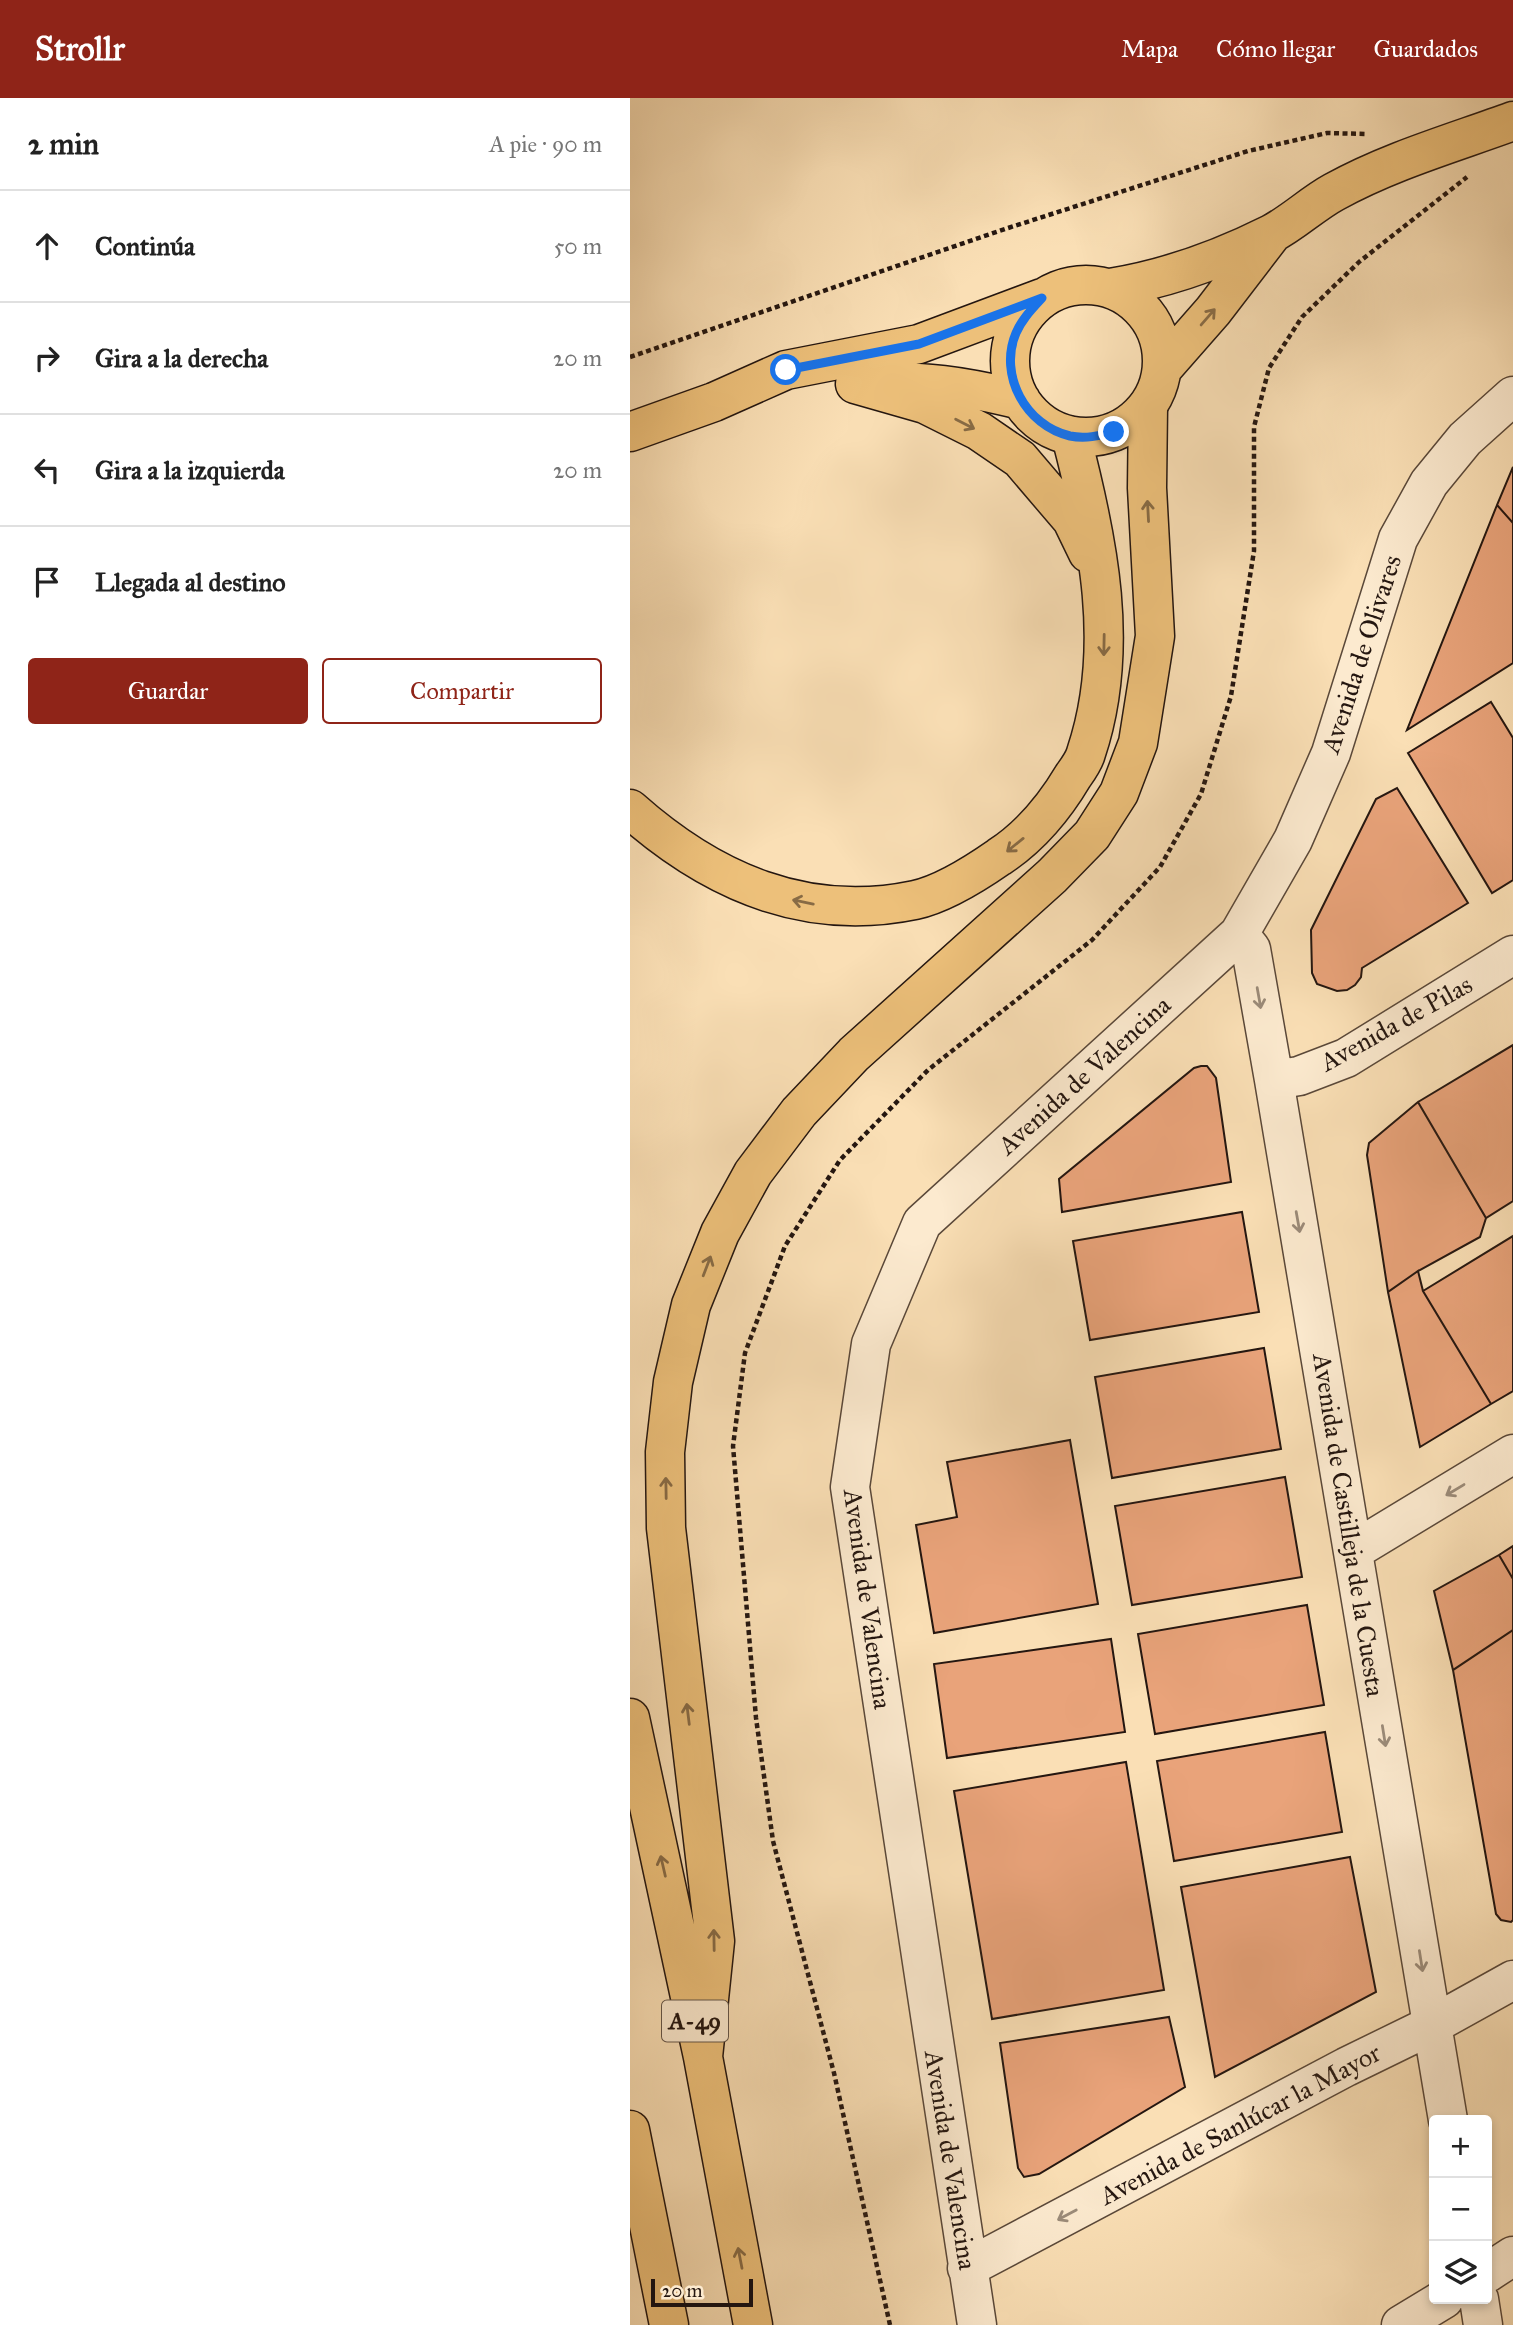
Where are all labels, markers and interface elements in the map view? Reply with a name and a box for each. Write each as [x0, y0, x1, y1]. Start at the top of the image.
text: Strollr [35, 29, 125, 69]
text: Mapa [1121, 34, 1178, 64]
text: Cómo llegar [1216, 34, 1335, 64]
text: Guardados [1373, 34, 1478, 64]
text: 2 min [28, 126, 99, 162]
text: A pie · 90 m [489, 130, 602, 158]
icon: ahead [28, 227, 66, 265]
text: Continúa [95, 230, 195, 262]
text: 50 m [554, 232, 602, 260]
one-way arrow [1200, 308, 1216, 326]
icon: right [28, 339, 66, 377]
text: Gira a la derecha [95, 342, 268, 374]
text: 20 m [553, 344, 602, 372]
route start [770, 354, 801, 385]
route end [1098, 416, 1129, 447]
one-way arrow [954, 418, 975, 432]
icon: left [28, 451, 66, 489]
text: Gira a la izquierda [95, 454, 285, 486]
text: 20 m [553, 456, 602, 484]
one-way arrow [1141, 499, 1154, 522]
street label: Avenida de Olivares [1314, 551, 1408, 758]
icon: arrive [28, 563, 66, 601]
text: Llegada al destino [95, 566, 286, 598]
one-way arrow [1097, 633, 1111, 656]
button: Guardar [28, 658, 308, 724]
button: Compartir [322, 658, 602, 724]
one-way arrow [1007, 837, 1025, 853]
one-way arrow [792, 894, 815, 908]
street label: Avenida de Pilas [1313, 968, 1478, 1078]
one-way arrow [1253, 986, 1267, 1009]
street label: Avenida de Valencina [990, 989, 1177, 1162]
one-way arrow [1292, 1210, 1305, 1233]
one-way arrow [701, 1256, 714, 1277]
street label: Avenida de Castilleja de la Cuesta [1306, 1350, 1392, 1699]
one-way arrow [659, 1477, 672, 1500]
one-way arrow [1445, 1483, 1465, 1497]
street label: Avenida de Valencina [837, 1486, 899, 1711]
one-way arrow [682, 1703, 695, 1726]
one-way arrow [1378, 1725, 1391, 1747]
one-way arrow [656, 1856, 669, 1878]
one-way arrow [707, 1929, 721, 1952]
one-way arrow [1415, 1949, 1428, 1972]
road number: A-49 [662, 2000, 728, 2042]
street label: Avenida de Sanlúcar la Mayor [1093, 2036, 1386, 2212]
street label: Avenida de Valencina [918, 2047, 984, 2272]
map controls [1429, 2115, 1492, 2304]
button: + [1429, 2115, 1492, 2178]
button: − [1429, 2178, 1492, 2241]
one-way arrow [1057, 2209, 1078, 2222]
button: layers [1429, 2241, 1492, 2304]
one-way arrow [733, 2247, 747, 2270]
scale bar [651, 2276, 752, 2308]
text: 20 m [662, 2279, 703, 2302]

